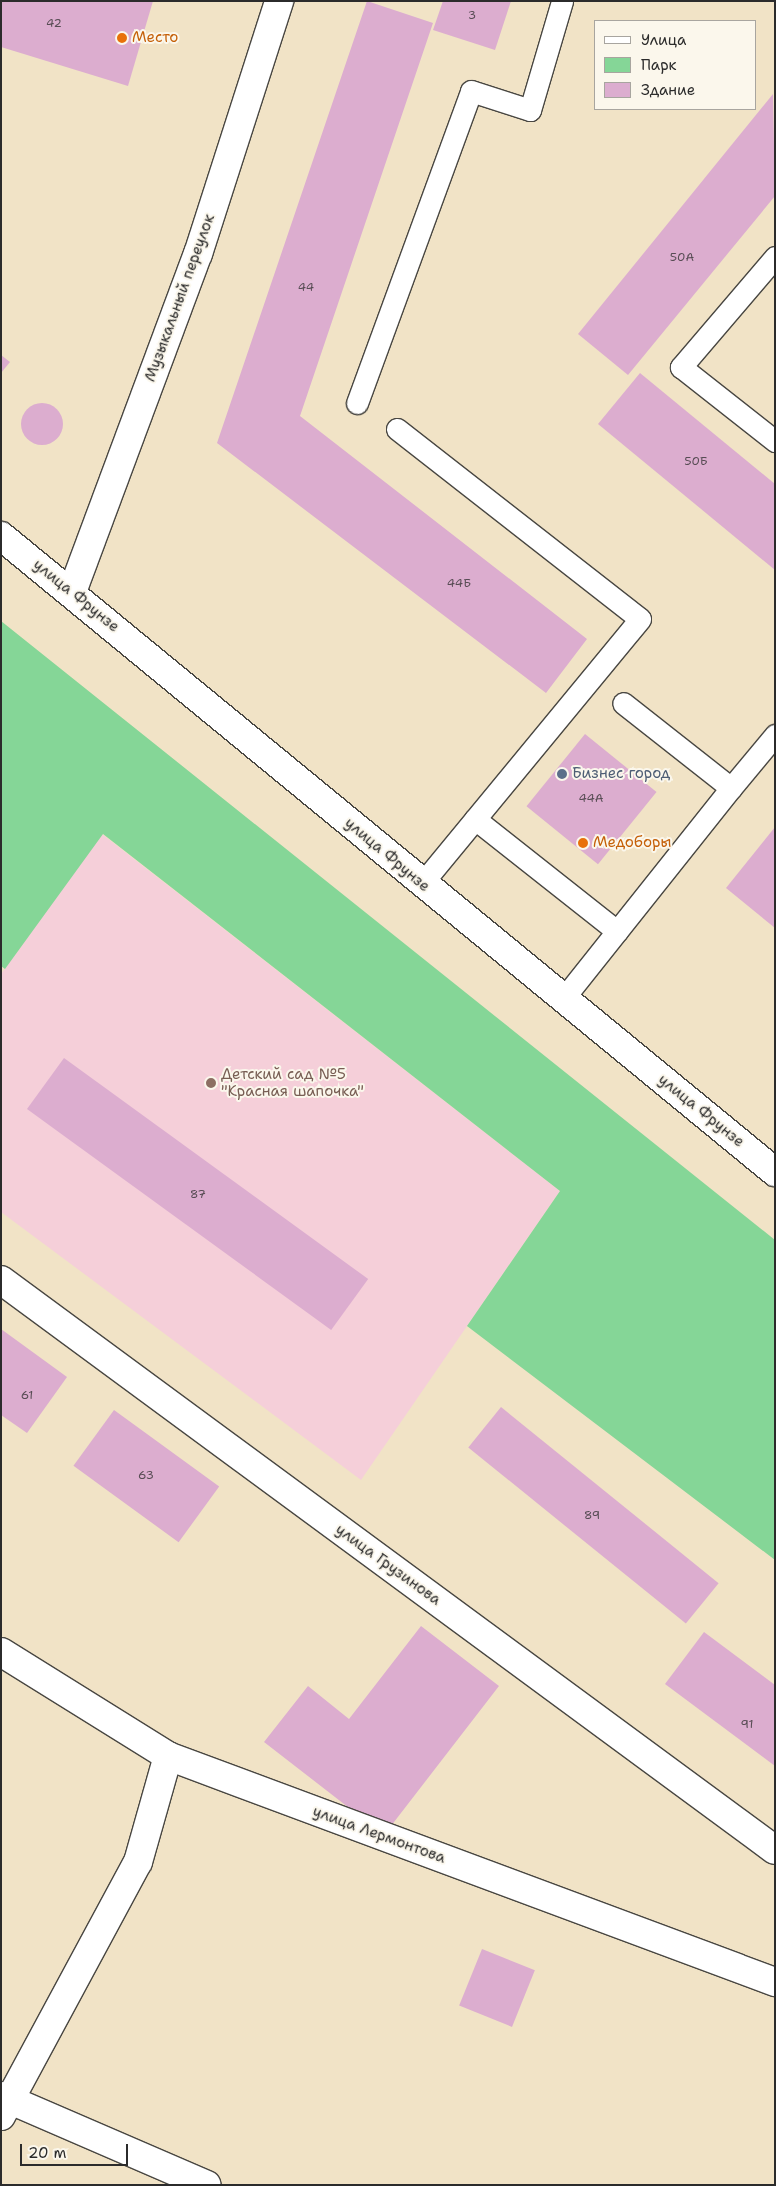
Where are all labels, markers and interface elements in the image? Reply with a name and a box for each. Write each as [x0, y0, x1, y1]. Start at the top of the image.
house number: 3 [468, 9, 476, 23]
house number: 42 [46, 17, 62, 31]
legend [594, 20, 756, 110]
place label: Место [132, 29, 178, 47]
text: Улица [641, 30, 686, 50]
marker: Место [116, 32, 128, 44]
text: Парк [641, 55, 677, 75]
text: Здание [641, 80, 695, 100]
street label: Музыкальный переулок [141, 212, 219, 384]
house number: 50А [670, 251, 694, 265]
house number: 44 [298, 281, 314, 295]
house number: 50Б [684, 455, 708, 469]
street label: улица Фрунзе [29, 556, 123, 636]
house number: 44Б [447, 577, 471, 591]
place label: Бизнес город [572, 765, 670, 783]
marker: Бизнес город [556, 768, 568, 780]
house number: 44А [578, 792, 604, 806]
street label: улица Фрунзе [341, 814, 433, 896]
place label: Медоборы [593, 834, 671, 852]
marker: Медоборы [577, 837, 589, 849]
place label: Детский сад №5 "Красная шапочка" [221, 1065, 364, 1100]
street label: улица Фрунзе [654, 1071, 748, 1151]
marker: Детский сад №5 "Красная шапочка" [205, 1077, 217, 1089]
house number: 87 [190, 1188, 206, 1202]
house number: 61 [21, 1389, 33, 1403]
house number: 63 [138, 1469, 154, 1483]
house number: 89 [584, 1509, 600, 1523]
street label: улица Грузинова [332, 1521, 444, 1609]
house number: 91 [740, 1718, 754, 1732]
street label: улица Лермонтова [310, 1803, 448, 1867]
scale bar [22, 2134, 130, 2166]
text: 20 m [28, 2143, 67, 2163]

